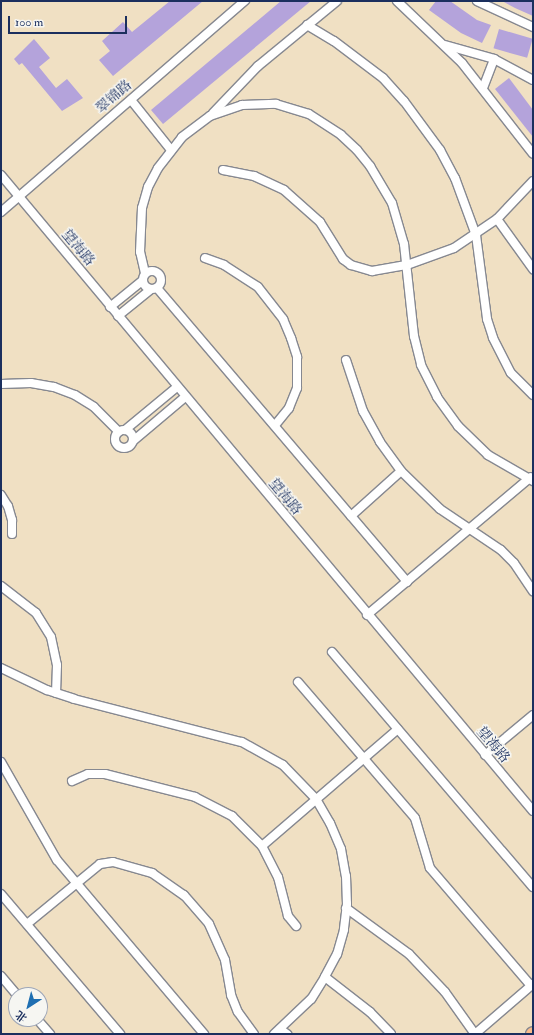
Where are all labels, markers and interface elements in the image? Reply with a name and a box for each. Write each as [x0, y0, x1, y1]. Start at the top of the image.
scale bar [10, 8, 129, 34]
text: 100 m [15, 15, 43, 30]
street label: 翠锦路 [93, 77, 135, 117]
street label: 望海路 [58, 227, 98, 269]
street label: 望海路 [265, 476, 305, 518]
street label: 望海路 [473, 724, 513, 766]
north arrow [8, 987, 48, 1027]
text: 北 [13, 1008, 30, 1025]

